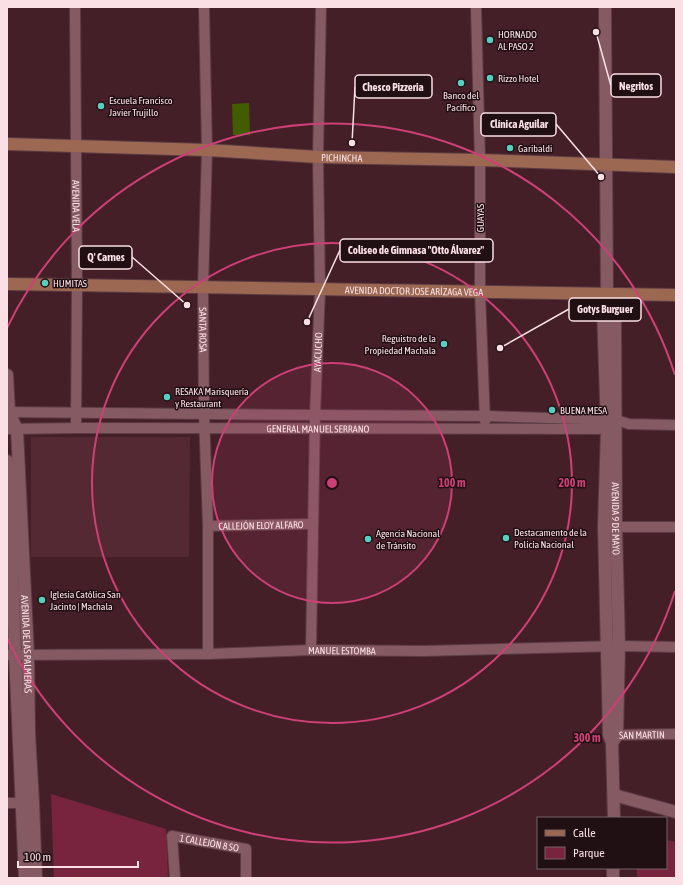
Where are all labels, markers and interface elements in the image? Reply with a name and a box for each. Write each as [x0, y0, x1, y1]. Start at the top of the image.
place label: HORNADO AL PASO 2 [498, 29, 537, 52]
marker: HORNADO AL PASO 2 [485, 35, 495, 45]
marker: Rizzo Hotel [485, 73, 495, 83]
place label: Rizzo Hotel [498, 73, 539, 84]
callout: Negritos [611, 74, 661, 97]
callout: Chesco Pizzeria [355, 75, 432, 98]
marker: Banco del Pacífico [456, 78, 466, 88]
text: Negritos [619, 80, 653, 92]
text: Chesco Pizzeria [362, 81, 424, 93]
place label: Banco del Pacífico [443, 90, 479, 113]
place label: Escuela Francisco Javier Trujillo [109, 95, 173, 118]
marker: Escuela Francisco Javier Trujillo [96, 101, 106, 111]
callout: Clínica Aguilar [481, 113, 556, 136]
text: Clínica Aguilar [490, 118, 549, 130]
marker: Garibaldi [505, 143, 515, 153]
place label: Garibaldi [518, 143, 552, 154]
street label: PICHINCHA [321, 152, 363, 163]
street label: AVENIDA VELA [71, 180, 82, 232]
street label: GUAYAS [475, 204, 486, 232]
callout: Coliseo de Gimnasa "Otto Álvarez" [340, 239, 493, 262]
text: Coliseo de Gimnasa "Otto Álvarez" [348, 244, 485, 256]
callout: Q' Carnes [79, 246, 132, 269]
text: Q' Carnes [87, 251, 125, 263]
marker: HUMITAS [40, 278, 50, 288]
place label: HUMITAS [53, 278, 87, 289]
street label: AVENIDA DOCTOR JOSE ARÍZAGA VEGA [345, 284, 483, 297]
callout: Gotys Burguer [569, 298, 641, 321]
text: Gotys Burguer [577, 303, 634, 315]
street label: SANTA ROSA [198, 307, 209, 353]
street label: AYACUCHO [311, 332, 324, 372]
place label: Reguistro de la Propiedad Machala [365, 333, 436, 356]
marker: Reguistro de la Propiedad Machala [439, 339, 449, 349]
place label: RESAKA Marisquería y Restaurant [175, 386, 249, 409]
marker: RESAKA Marisquería y Restaurant [162, 392, 172, 402]
marker: BUENA MESA [547, 405, 557, 415]
place label: BUENA MESA [560, 405, 607, 416]
street label: GENERAL MANUEL SERRANO [266, 423, 370, 434]
centre of rings [325, 476, 339, 490]
text: 100 m [438, 476, 466, 490]
text: 200 m [558, 476, 586, 490]
street label: AVENIDA 9 DE MAYO [610, 482, 622, 555]
street label: CALLEJÓN ELOY ALFARO [218, 519, 304, 531]
place label: Destacamento de la Policía Nacional [514, 527, 587, 550]
place label: Agencia Nacional de Tránsito [376, 528, 440, 551]
marker: Destacamento de la Policía Nacional [501, 533, 511, 543]
marker: Agencia Nacional de Tránsito [363, 534, 373, 544]
place label: Iglesia Católica San Jacinto | Machala [50, 589, 121, 612]
street label: AVENIDA DE LAS PALMERAS [20, 595, 34, 693]
marker: Iglesia Católica San Jacinto | Machala [37, 595, 47, 605]
street label: MANUEL ESTOMBA [308, 644, 376, 656]
street label: SAN MARTIN [619, 729, 665, 740]
text: 300 m [573, 731, 601, 745]
legend [537, 817, 667, 869]
text: Calle [573, 826, 596, 840]
street label: 1 CALLEJÓN 8 SO [179, 832, 240, 853]
scale bar [18, 843, 138, 869]
text: Parque [573, 846, 605, 860]
text: 100 m [24, 850, 51, 864]

